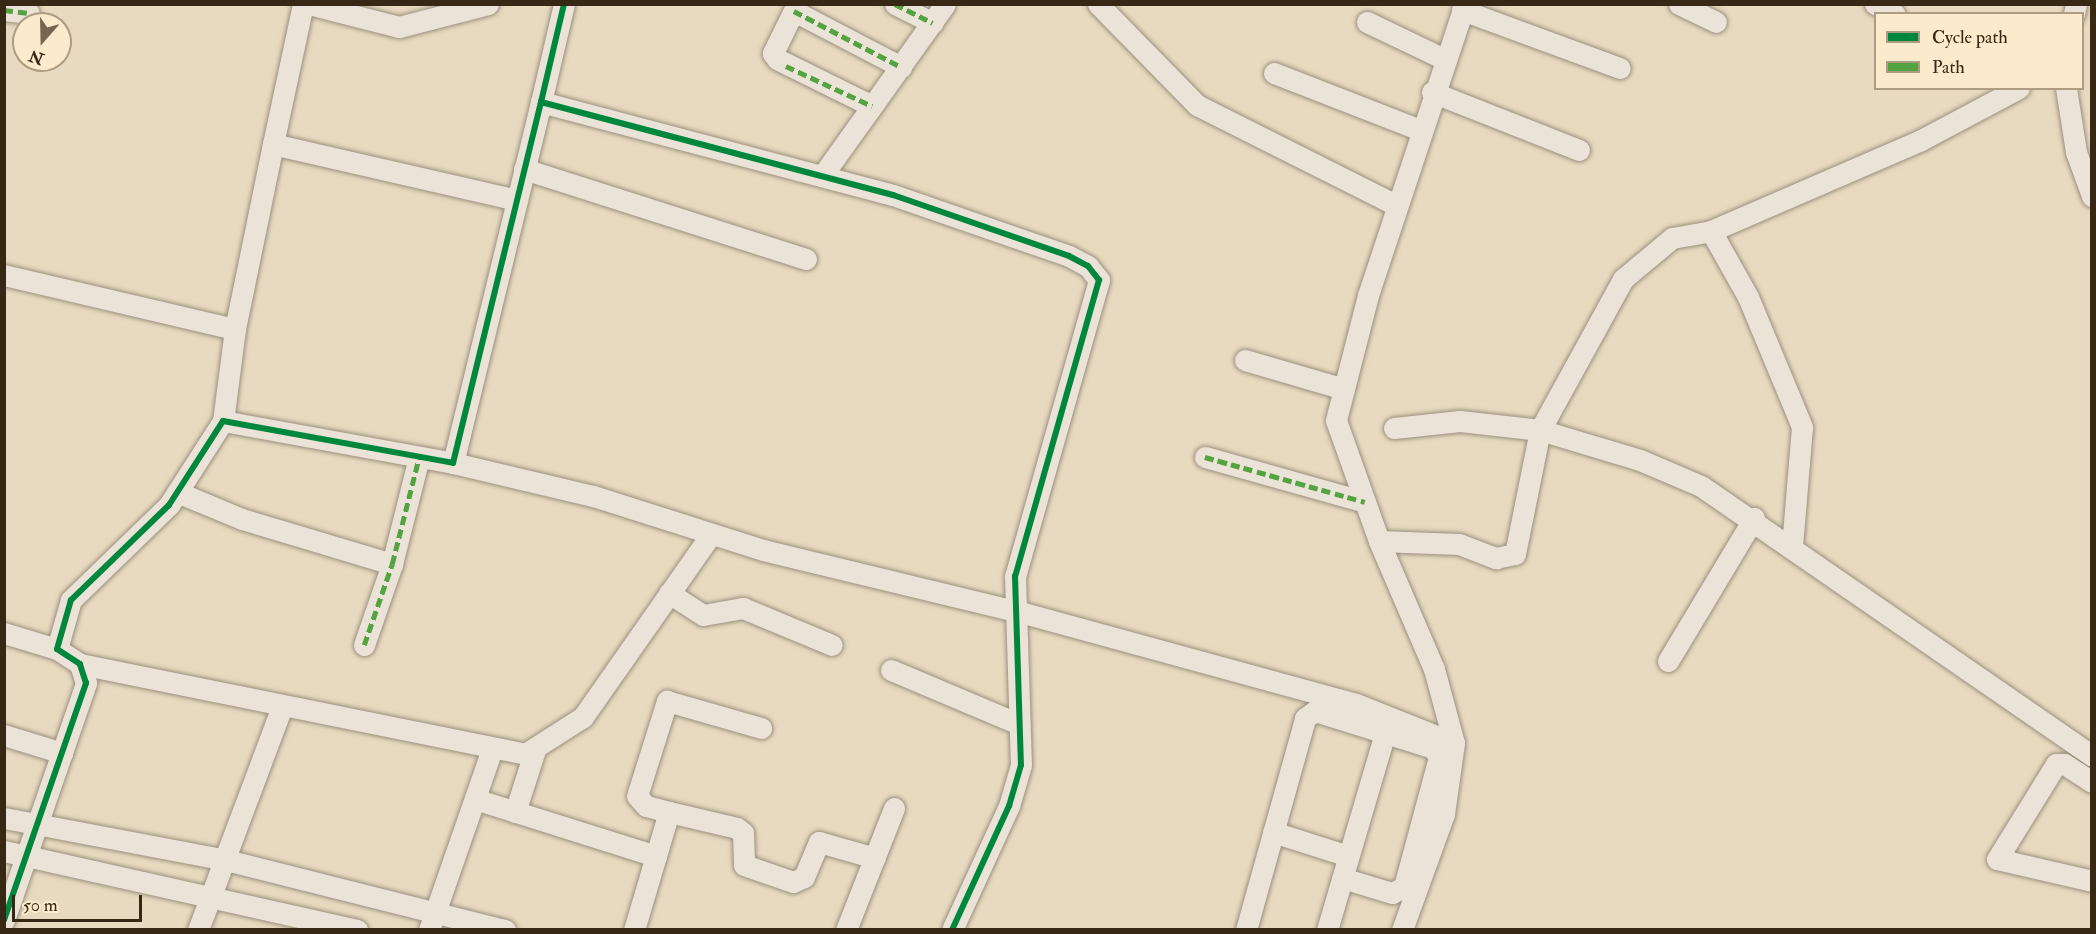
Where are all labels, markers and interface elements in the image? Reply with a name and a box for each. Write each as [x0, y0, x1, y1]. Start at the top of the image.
north arrow [12, 12, 72, 72]
legend [1874, 12, 2084, 90]
text: Cycle path [1932, 26, 2008, 49]
text: N [26, 45, 47, 69]
text: Path [1932, 56, 1965, 79]
scale bar [15, 883, 146, 921]
text: 50 m [23, 894, 58, 917]

